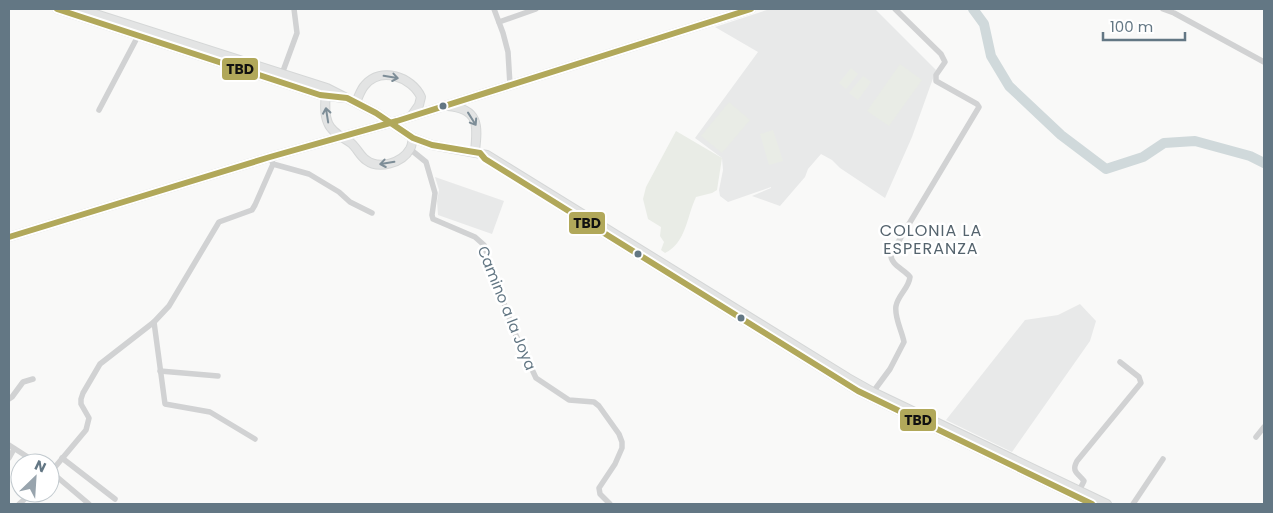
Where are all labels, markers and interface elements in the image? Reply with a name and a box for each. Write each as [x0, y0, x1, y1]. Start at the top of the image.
scale bar [1103, 10, 1186, 42]
text: 100 m [1110, 16, 1153, 37]
line badge: TBD [221, 57, 259, 81]
text: TBD [226, 59, 254, 79]
one-way arrow [383, 72, 399, 82]
unlabelled marker [438, 101, 448, 111]
one-way arrow [321, 107, 331, 123]
one-way arrow [467, 112, 478, 126]
one-way arrow [380, 158, 396, 168]
line badge: TBD [568, 211, 606, 235]
text: TBD [573, 213, 601, 233]
district label: COLONIA LA ESPERANZA [880, 219, 982, 260]
street label: Camino a la Joya [473, 243, 541, 373]
unlabelled marker [633, 249, 643, 259]
unlabelled marker [736, 313, 746, 323]
line badge: TBD [899, 408, 937, 432]
text: TBD [904, 410, 932, 430]
north arrow [10, 453, 60, 503]
text: N [31, 455, 49, 478]

